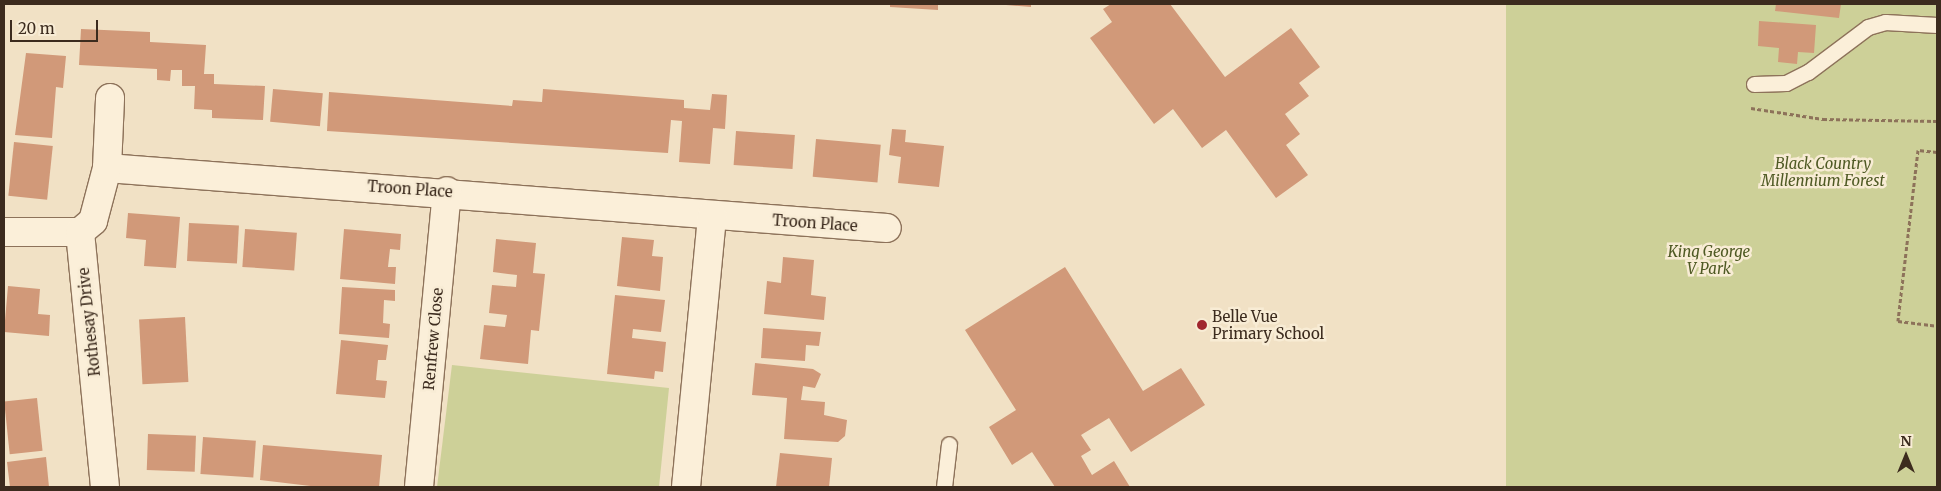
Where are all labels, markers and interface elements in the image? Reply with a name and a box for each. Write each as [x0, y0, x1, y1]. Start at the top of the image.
scale bar [12, 10, 100, 42]
text: 20 m [18, 19, 55, 38]
park label: Black Country Millennium Forest [1761, 154, 1885, 189]
street label: Troon Place [367, 177, 453, 201]
street label: Troon Place [772, 211, 858, 235]
park label: King George V Park [1668, 242, 1750, 277]
street label: Rothesay Drive [74, 267, 104, 377]
street label: Renfrew Close [420, 287, 446, 391]
place label: Belle Vue Primary School [1212, 307, 1324, 342]
marker: Belle Vue Primary School [1196, 319, 1208, 331]
north arrow [1881, 431, 1931, 481]
text: N [1900, 432, 1912, 450]

